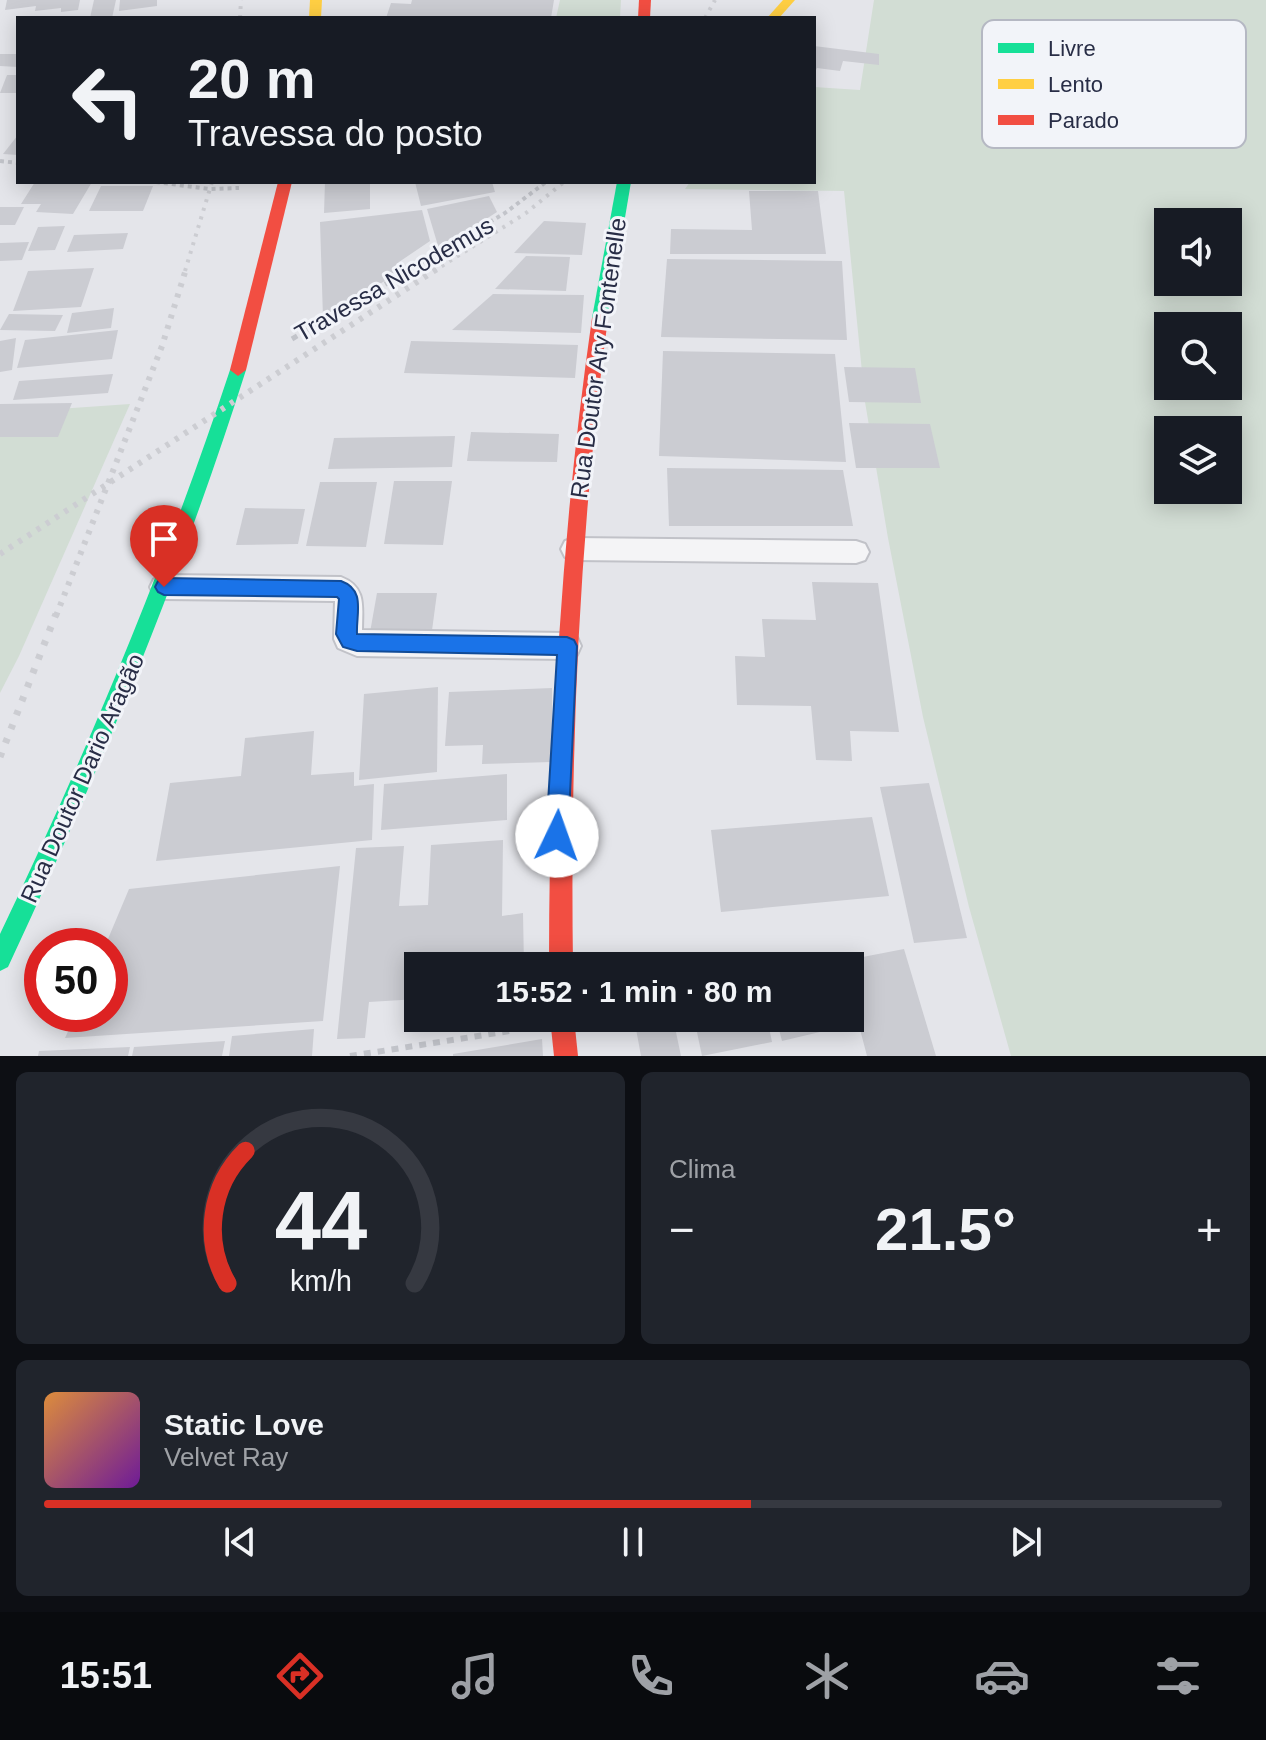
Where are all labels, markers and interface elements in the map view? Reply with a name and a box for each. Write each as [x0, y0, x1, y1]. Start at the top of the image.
legend [982, 20, 1246, 148]
text: Livre [1048, 36, 1096, 61]
text: 20 m [188, 47, 316, 110]
icon: left [56, 48, 160, 152]
text: Lento [1048, 72, 1103, 97]
text: Parado [1048, 108, 1119, 133]
text: Travessa do posto [188, 113, 483, 154]
map controls [1154, 208, 1242, 504]
button: sound [1154, 208, 1242, 296]
street label: Travessa Nicodemus [290, 211, 498, 347]
street label: Rua Doutor Ary Fontenelle [565, 216, 631, 500]
button: search [1154, 312, 1242, 400]
button: layers [1154, 416, 1242, 504]
pin [130, 505, 198, 587]
icon: arrive [142, 517, 186, 561]
street label: Rua Doutor Dario Aragão [15, 649, 149, 907]
position arrow [515, 794, 599, 878]
speed limit sign: 50 [24, 928, 128, 1032]
text: 15:52 · 1 min · 80 m [496, 975, 772, 1008]
text: Clima [669, 1154, 735, 1184]
text: 44 [274, 1175, 367, 1268]
text: 21.5° [875, 1196, 1016, 1263]
text: − [669, 1205, 695, 1254]
text: + [1196, 1205, 1222, 1254]
text: km/h [290, 1265, 351, 1297]
text: Static Love [164, 1408, 324, 1441]
text: Velvet Ray [164, 1442, 288, 1472]
icon: previous [218, 1520, 262, 1564]
icon: pause [611, 1520, 655, 1564]
icon: next [1004, 1520, 1048, 1564]
icon: directions [272, 1648, 328, 1704]
icon: music [447, 1648, 503, 1704]
icon: phone [623, 1648, 679, 1704]
icon: climate [799, 1648, 855, 1704]
icon: car [974, 1648, 1030, 1704]
icon: filters [1150, 1648, 1206, 1704]
text: 15:51 [60, 1655, 152, 1696]

